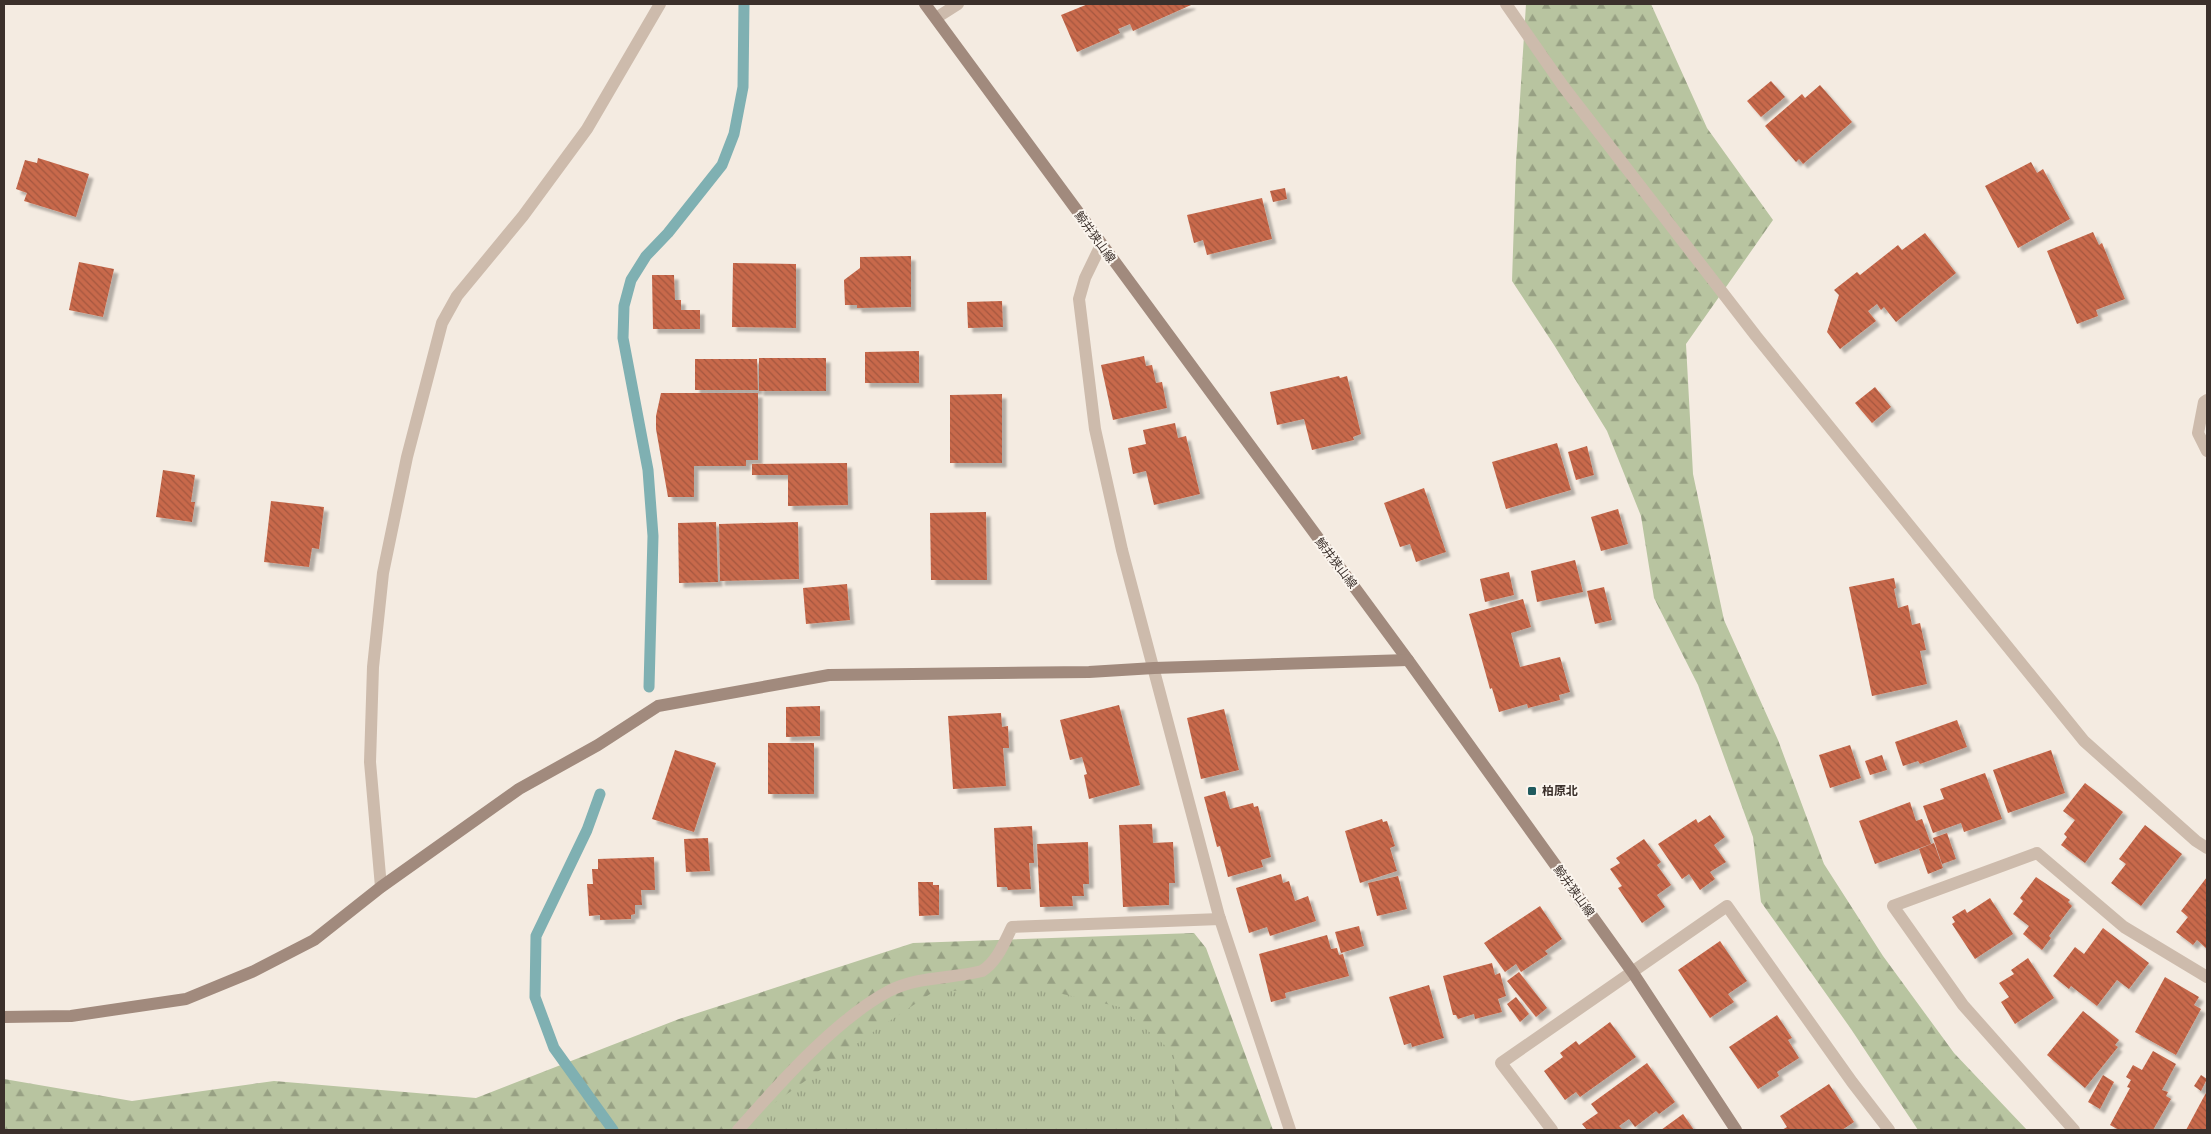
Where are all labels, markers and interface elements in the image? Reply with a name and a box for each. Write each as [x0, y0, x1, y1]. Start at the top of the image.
street label: 鯨井狭山線 [1070, 208, 1119, 267]
street label: 鯨井狭山線 [1311, 534, 1360, 592]
place label: 柏原北 [1542, 783, 1578, 800]
marker: 柏原北 [1526, 785, 1538, 797]
street label: 鯨井狭山線 [1549, 862, 1598, 921]

